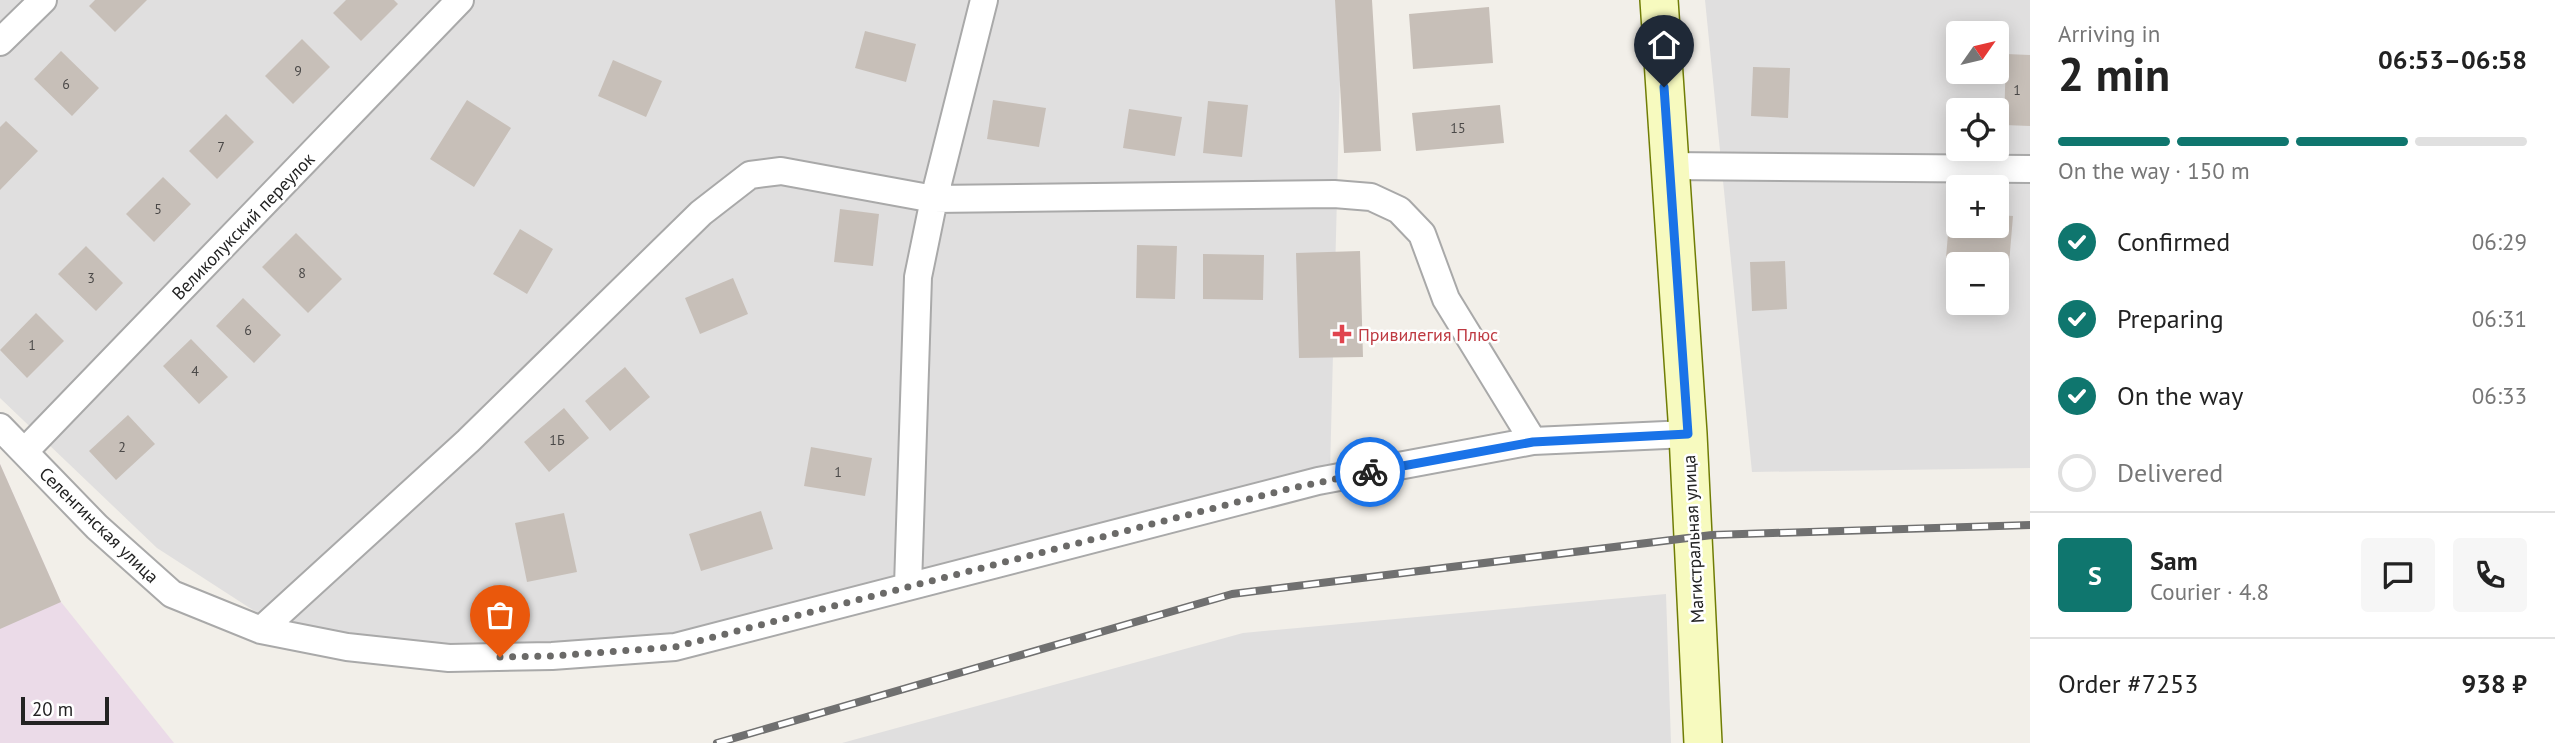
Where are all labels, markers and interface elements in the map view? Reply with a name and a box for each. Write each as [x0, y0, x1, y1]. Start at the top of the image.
pin [1634, 15, 1694, 87]
text: Arriving in [2058, 19, 2160, 48]
north arrow [1946, 21, 2009, 84]
map controls [1946, 21, 2009, 315]
icon: home [1645, 26, 1683, 64]
text: 06:53–06:58 [2378, 43, 2527, 76]
text: 2 min [2058, 44, 2170, 104]
house number: 9 [294, 62, 302, 80]
house number: 6 [62, 75, 70, 93]
house number: 1 [2013, 81, 2021, 99]
button: locate [1946, 98, 2009, 161]
house number: 15 [1450, 119, 1466, 137]
house number: 7 [217, 138, 225, 156]
street label: Великолукский переулок [167, 147, 320, 304]
text: On the way · 150 m [2058, 156, 2250, 185]
button: + [1946, 175, 2009, 238]
house number: 5 [154, 200, 162, 218]
icon: check [2058, 223, 2096, 261]
text: Confirmed [2117, 225, 2230, 258]
text: 06:29 [2472, 227, 2527, 256]
button: − [1946, 252, 2009, 315]
house number: 8 [298, 264, 306, 282]
house number: 3 [87, 269, 95, 287]
icon: check [2058, 300, 2096, 338]
text: Preparing [2117, 302, 2224, 335]
text: 06:31 [2472, 304, 2527, 333]
house number: 6 [244, 321, 252, 339]
place label: Привилегия Плюс [1358, 323, 1498, 346]
marker: Привилегия Плюс [1332, 324, 1352, 344]
house number: 1 [28, 336, 36, 354]
house number: 4 [191, 362, 199, 380]
icon: check [2058, 377, 2096, 415]
text: On the way [2117, 379, 2243, 412]
text: 06:33 [2472, 381, 2527, 410]
house number: 1Б [549, 431, 565, 449]
courier [1335, 437, 1405, 507]
house number: 2 [118, 438, 126, 456]
icon: bike [1351, 453, 1389, 491]
street label: Магистральная улица [1677, 454, 1709, 624]
text: Delivered [2117, 456, 2223, 489]
street label: Селенгинская улица [34, 462, 164, 588]
house number: 1 [834, 463, 842, 481]
button: chat [2361, 538, 2435, 612]
button: phone [2453, 538, 2527, 612]
text: Sam [2150, 544, 2198, 577]
text: S [2088, 559, 2102, 592]
text: Courier · 4.8 [2150, 577, 2269, 606]
pin [470, 585, 530, 657]
icon: bag [481, 596, 519, 634]
text: Order #7253 [2058, 667, 2198, 700]
text: 938 ₽ [2461, 667, 2527, 700]
scale bar [21, 694, 108, 726]
text: 20 m [32, 697, 73, 721]

